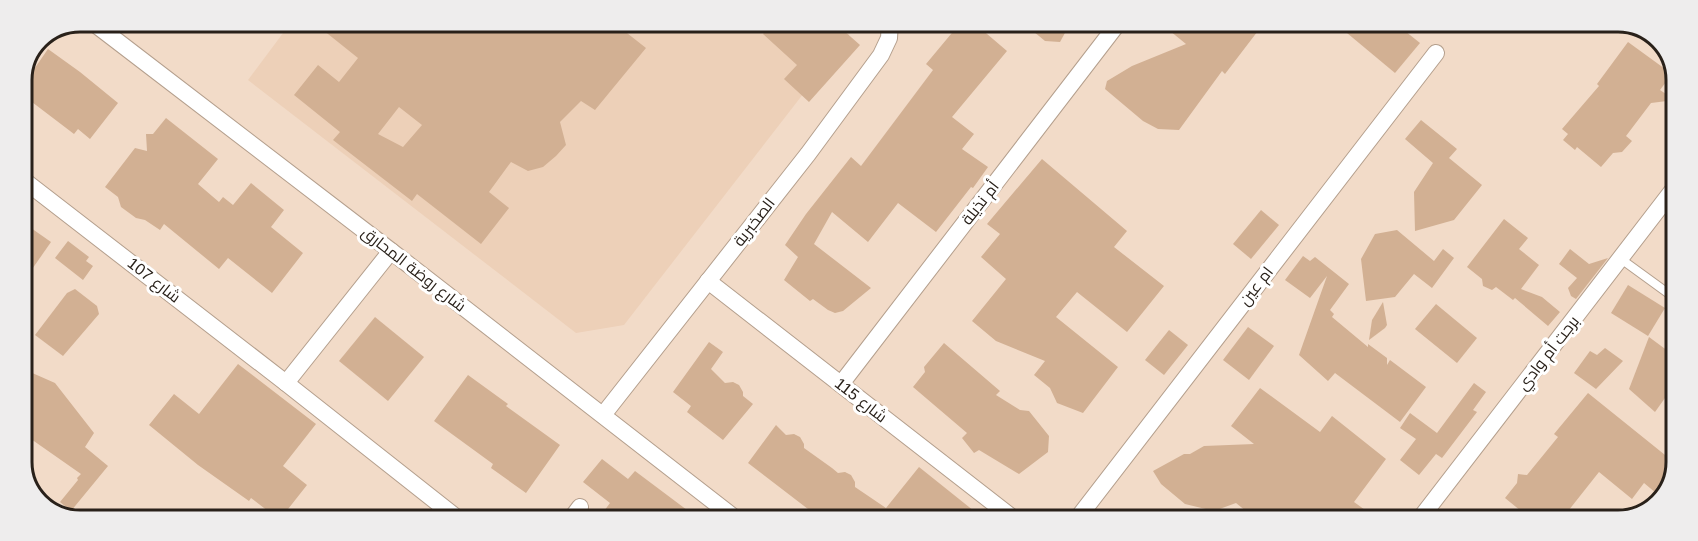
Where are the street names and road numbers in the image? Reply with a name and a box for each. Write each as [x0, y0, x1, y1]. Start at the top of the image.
street label: أم نذيلة [957, 177, 1004, 230]
street label: الصخبرية [730, 195, 779, 250]
street label: شارع روضة المحارق [357, 223, 469, 317]
street label: شارع 107 [122, 254, 184, 308]
street label: ام عين [1236, 263, 1279, 310]
street label: برجت أم وادي [1513, 312, 1586, 397]
street label: شارع 115 [830, 375, 890, 428]

